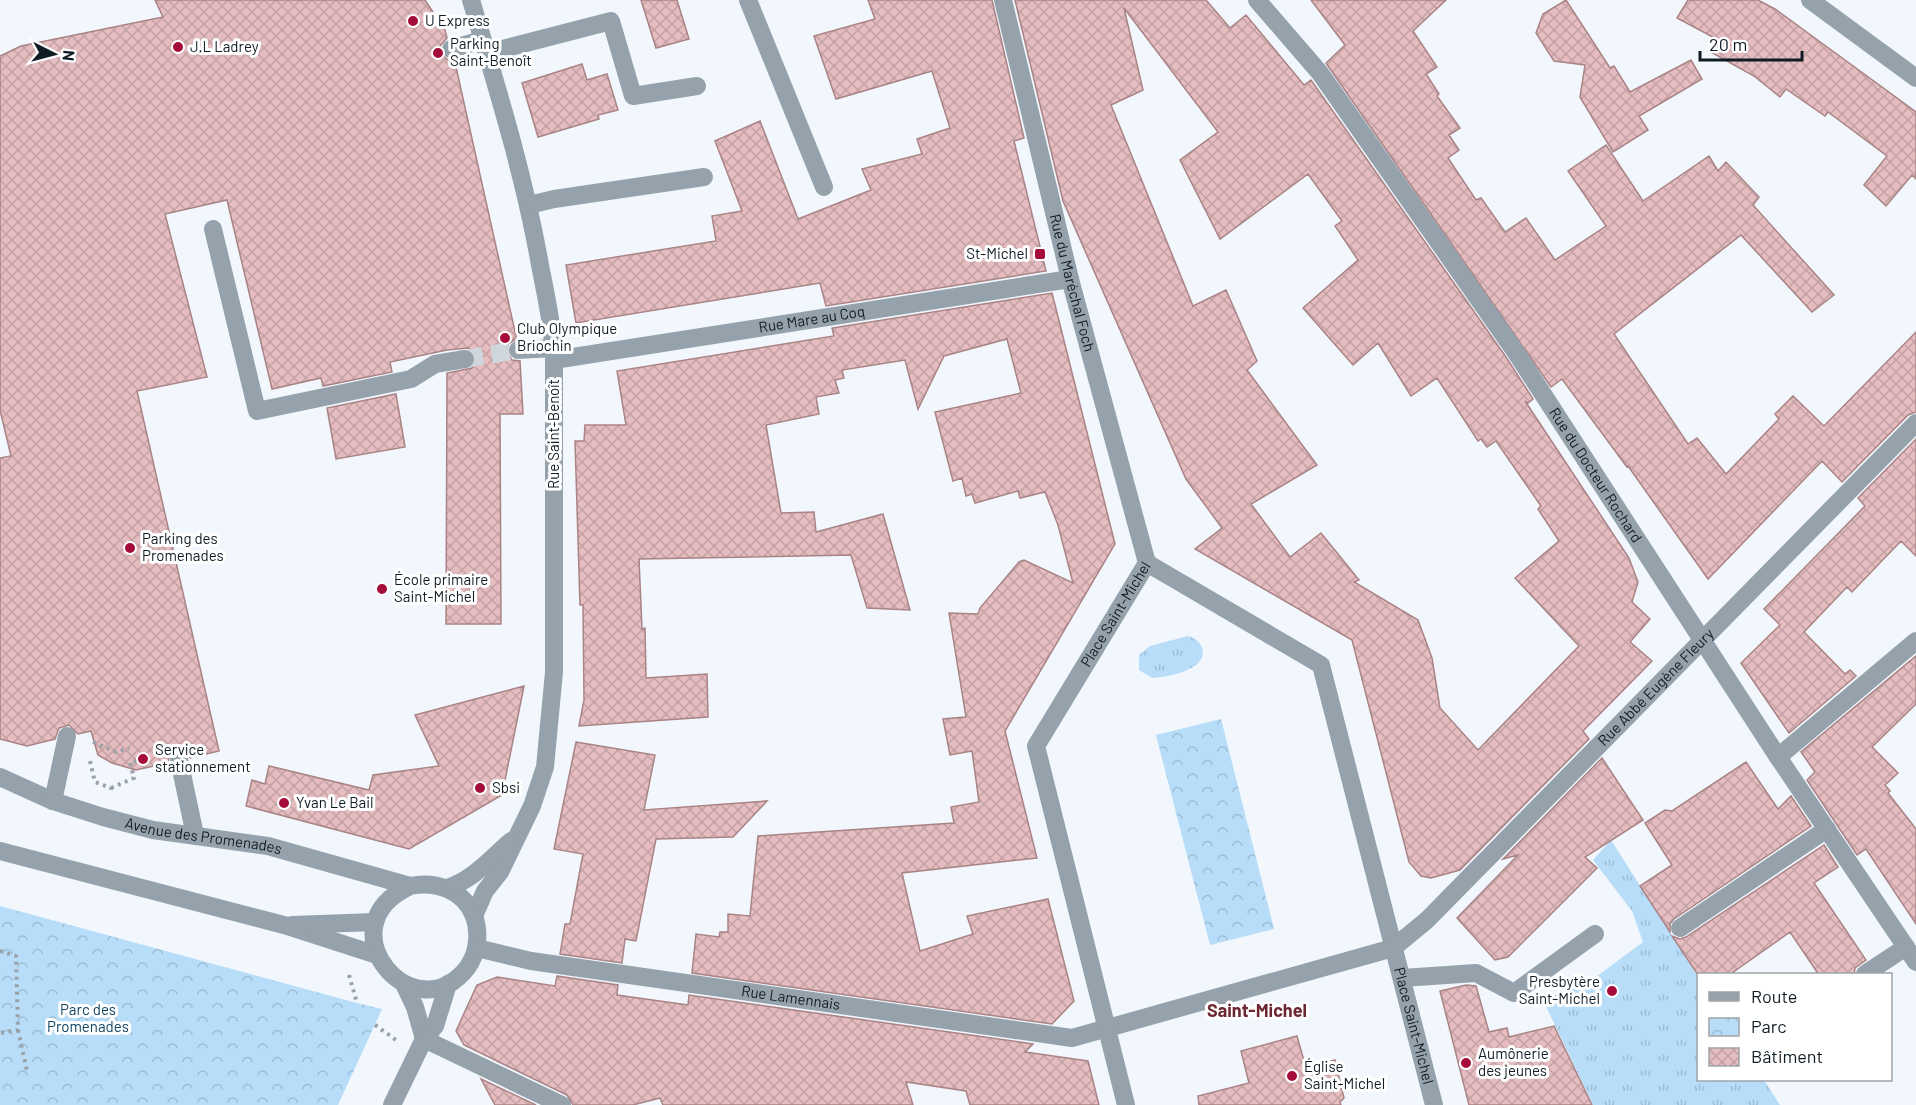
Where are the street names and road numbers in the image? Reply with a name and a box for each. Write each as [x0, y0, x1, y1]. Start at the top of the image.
street label: Rue du Maréchal Foch [1047, 212, 1099, 353]
street label: Rue Mare au Coq [757, 301, 866, 336]
street label: Rue Saint-Benoît [544, 379, 562, 489]
street label: Rue du Docteur Rochard [1546, 404, 1647, 545]
street label: Place Saint-Michel [1076, 558, 1154, 670]
street label: Rue Abbé Eugène Fleury [1594, 624, 1717, 749]
street label: Avenue des Promenades [123, 813, 284, 857]
street label: Place Saint-Michel [1391, 965, 1438, 1086]
street label: Rue Lamennais [740, 981, 842, 1013]

